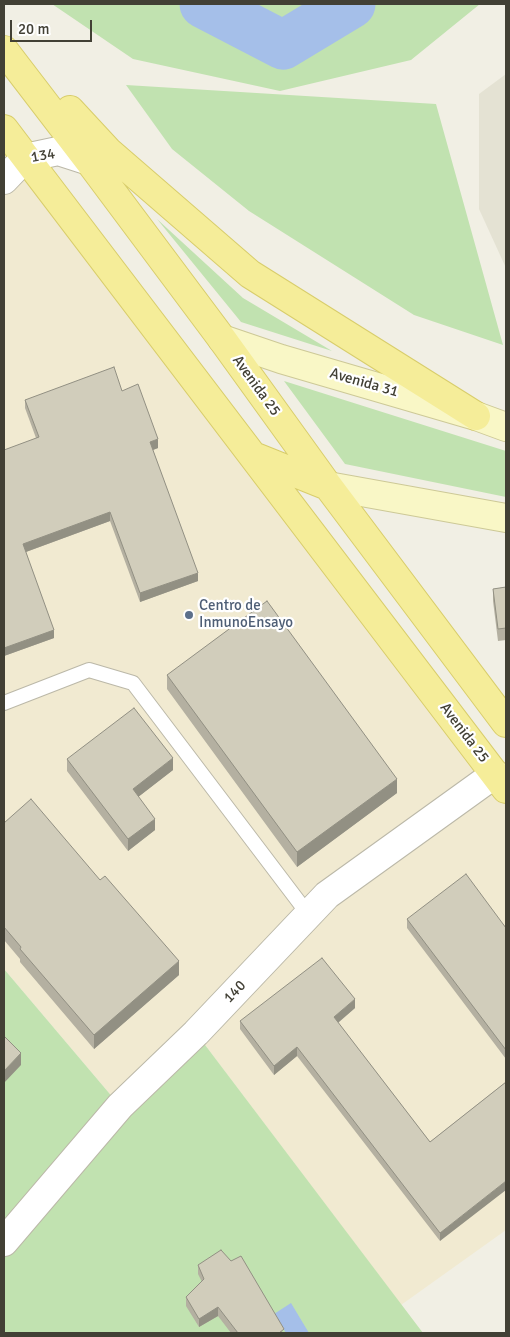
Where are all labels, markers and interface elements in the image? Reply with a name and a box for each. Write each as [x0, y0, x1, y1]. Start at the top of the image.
scale bar [12, 10, 95, 42]
text: 20 m [18, 20, 49, 38]
street label: 134 [29, 145, 57, 167]
street label: Avenida 25 [228, 352, 284, 420]
street label: Avenida 31 [328, 365, 400, 401]
place label: Centro de InmunoEnsayo [199, 597, 293, 632]
marker: Centro de InmunoEnsayo [183, 609, 195, 621]
street label: Avenida 25 [436, 699, 492, 767]
street label: 140 [220, 977, 250, 1007]

